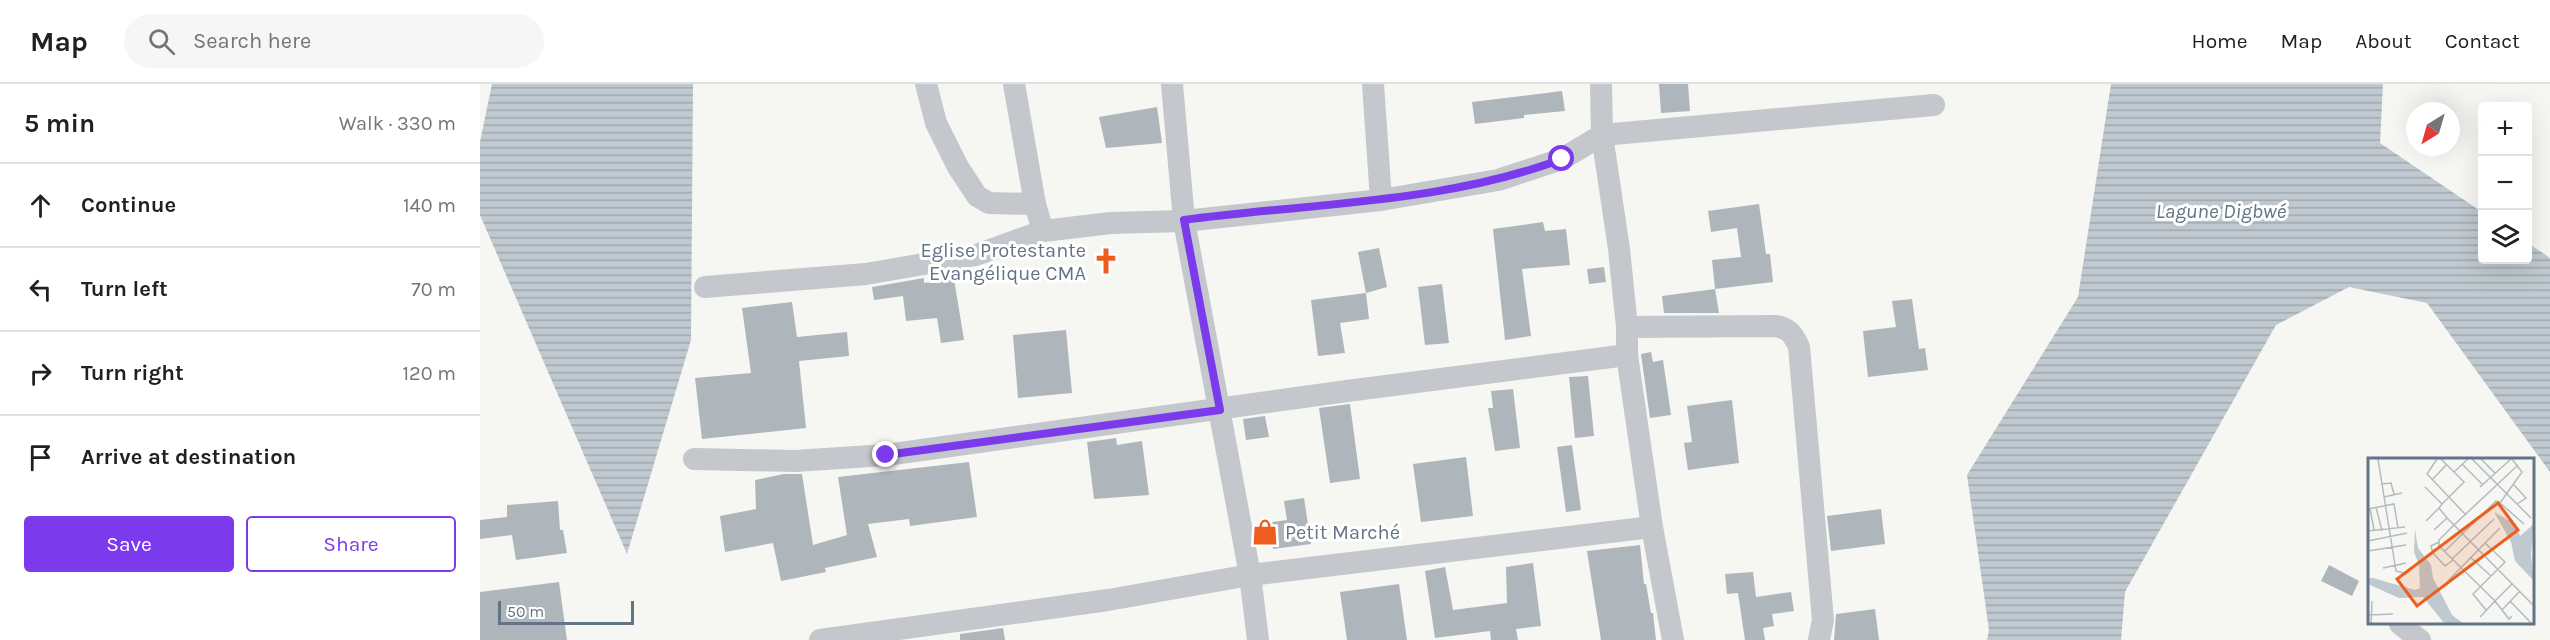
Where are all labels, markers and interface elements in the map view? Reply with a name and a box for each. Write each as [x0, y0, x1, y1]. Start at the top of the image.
search box [124, 14, 544, 68]
text: Map [30, 25, 88, 58]
icon: search [145, 25, 178, 58]
text: Search here [193, 28, 311, 54]
text: Home [2192, 29, 2248, 53]
text: Map [2281, 29, 2322, 53]
text: About [2355, 29, 2412, 53]
text: Contact [2445, 29, 2520, 53]
north arrow [2406, 102, 2460, 156]
map controls [2478, 102, 2532, 264]
button: + [2478, 102, 2532, 156]
text: 5 min [24, 108, 95, 139]
text: Walk · 330 m [339, 112, 456, 135]
route start [1548, 145, 1574, 171]
button: − [2478, 156, 2532, 210]
icon: ahead [24, 189, 57, 222]
text: Continue [81, 192, 176, 218]
text: 140 m [403, 194, 456, 217]
water label: Lagune Digbwé [2156, 199, 2286, 223]
button: layers [2478, 210, 2532, 264]
place label: Eglise Protestante Evangélique CMA [920, 239, 1086, 285]
church icon: Eglise Protestante Evangélique CMA [1091, 246, 1121, 276]
icon: left [24, 273, 57, 306]
text: Turn left [81, 276, 168, 302]
text: 70 m [411, 278, 456, 301]
icon: right [24, 357, 57, 390]
text: Turn right [81, 360, 184, 386]
text: 120 m [402, 362, 456, 385]
icon: arrive [24, 441, 57, 474]
route end [872, 441, 898, 467]
text: Arrive at destination [81, 444, 296, 470]
inset map [2368, 458, 2535, 625]
button: Save [24, 516, 234, 572]
button: Share [246, 516, 456, 572]
shop icon: Petit Marché [1250, 517, 1280, 547]
place label: Petit Marché [1285, 521, 1400, 544]
scale bar [498, 598, 634, 626]
text: 50 m [507, 602, 544, 621]

